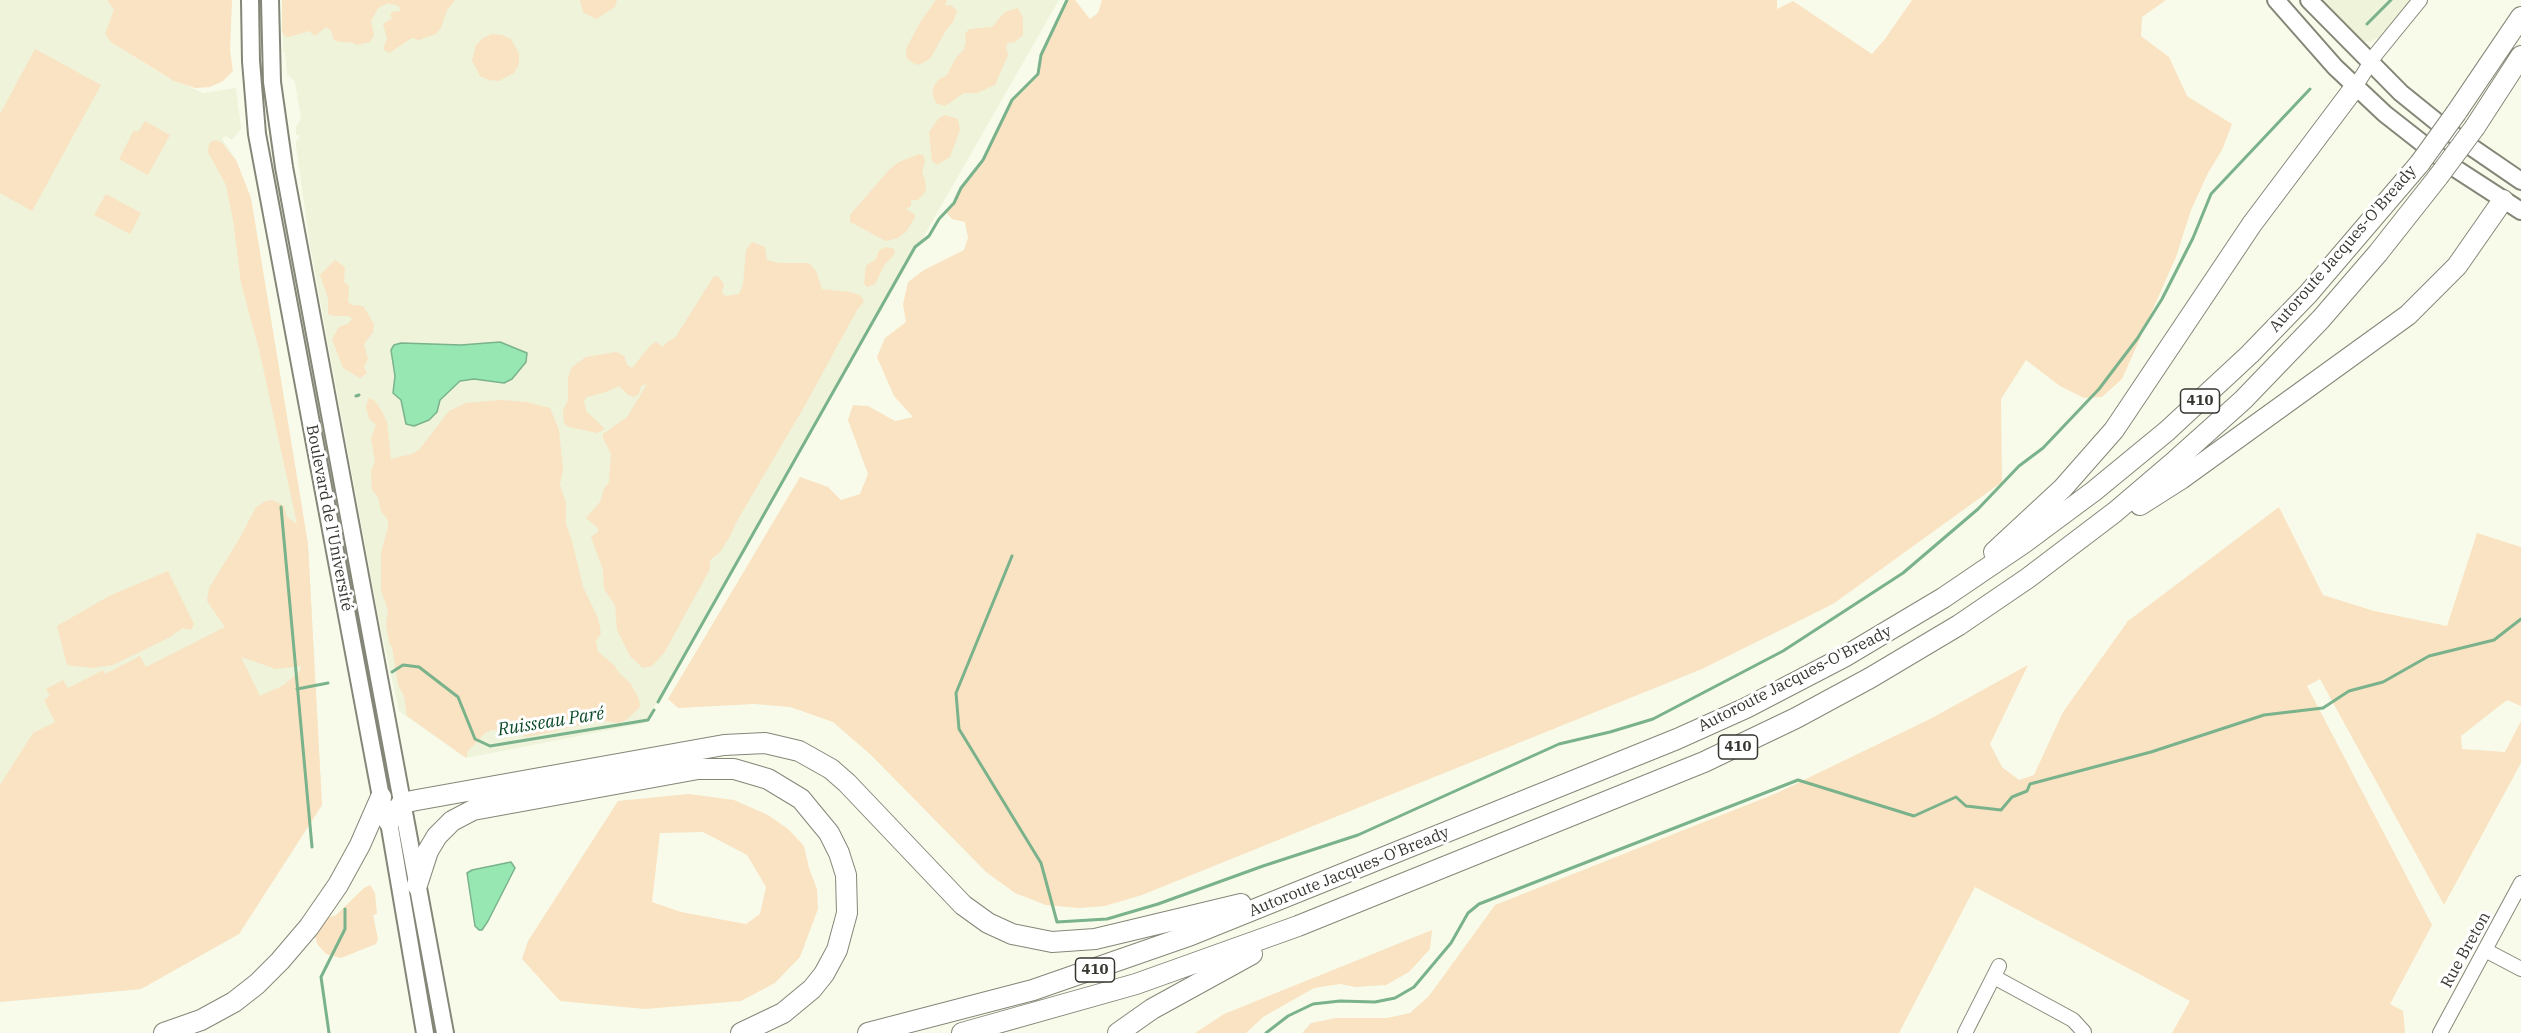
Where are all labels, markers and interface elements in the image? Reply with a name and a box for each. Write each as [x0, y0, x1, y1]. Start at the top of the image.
street label: Autoroute Jacques-O'Bready [2265, 162, 2421, 336]
road number: 410 [2180, 389, 2220, 413]
street label: Boulevard de l'Université [301, 423, 357, 613]
street label: Autoroute Jacques-O'Bready [1695, 622, 1895, 736]
water label: Ruisseau Paré [496, 703, 606, 741]
road number: 410 [1718, 735, 1758, 759]
street label: Autoroute Jacques-O'Bready [1246, 823, 1452, 921]
street label: Rue Breton [2437, 909, 2495, 991]
road number: 410 [1076, 958, 1114, 982]

